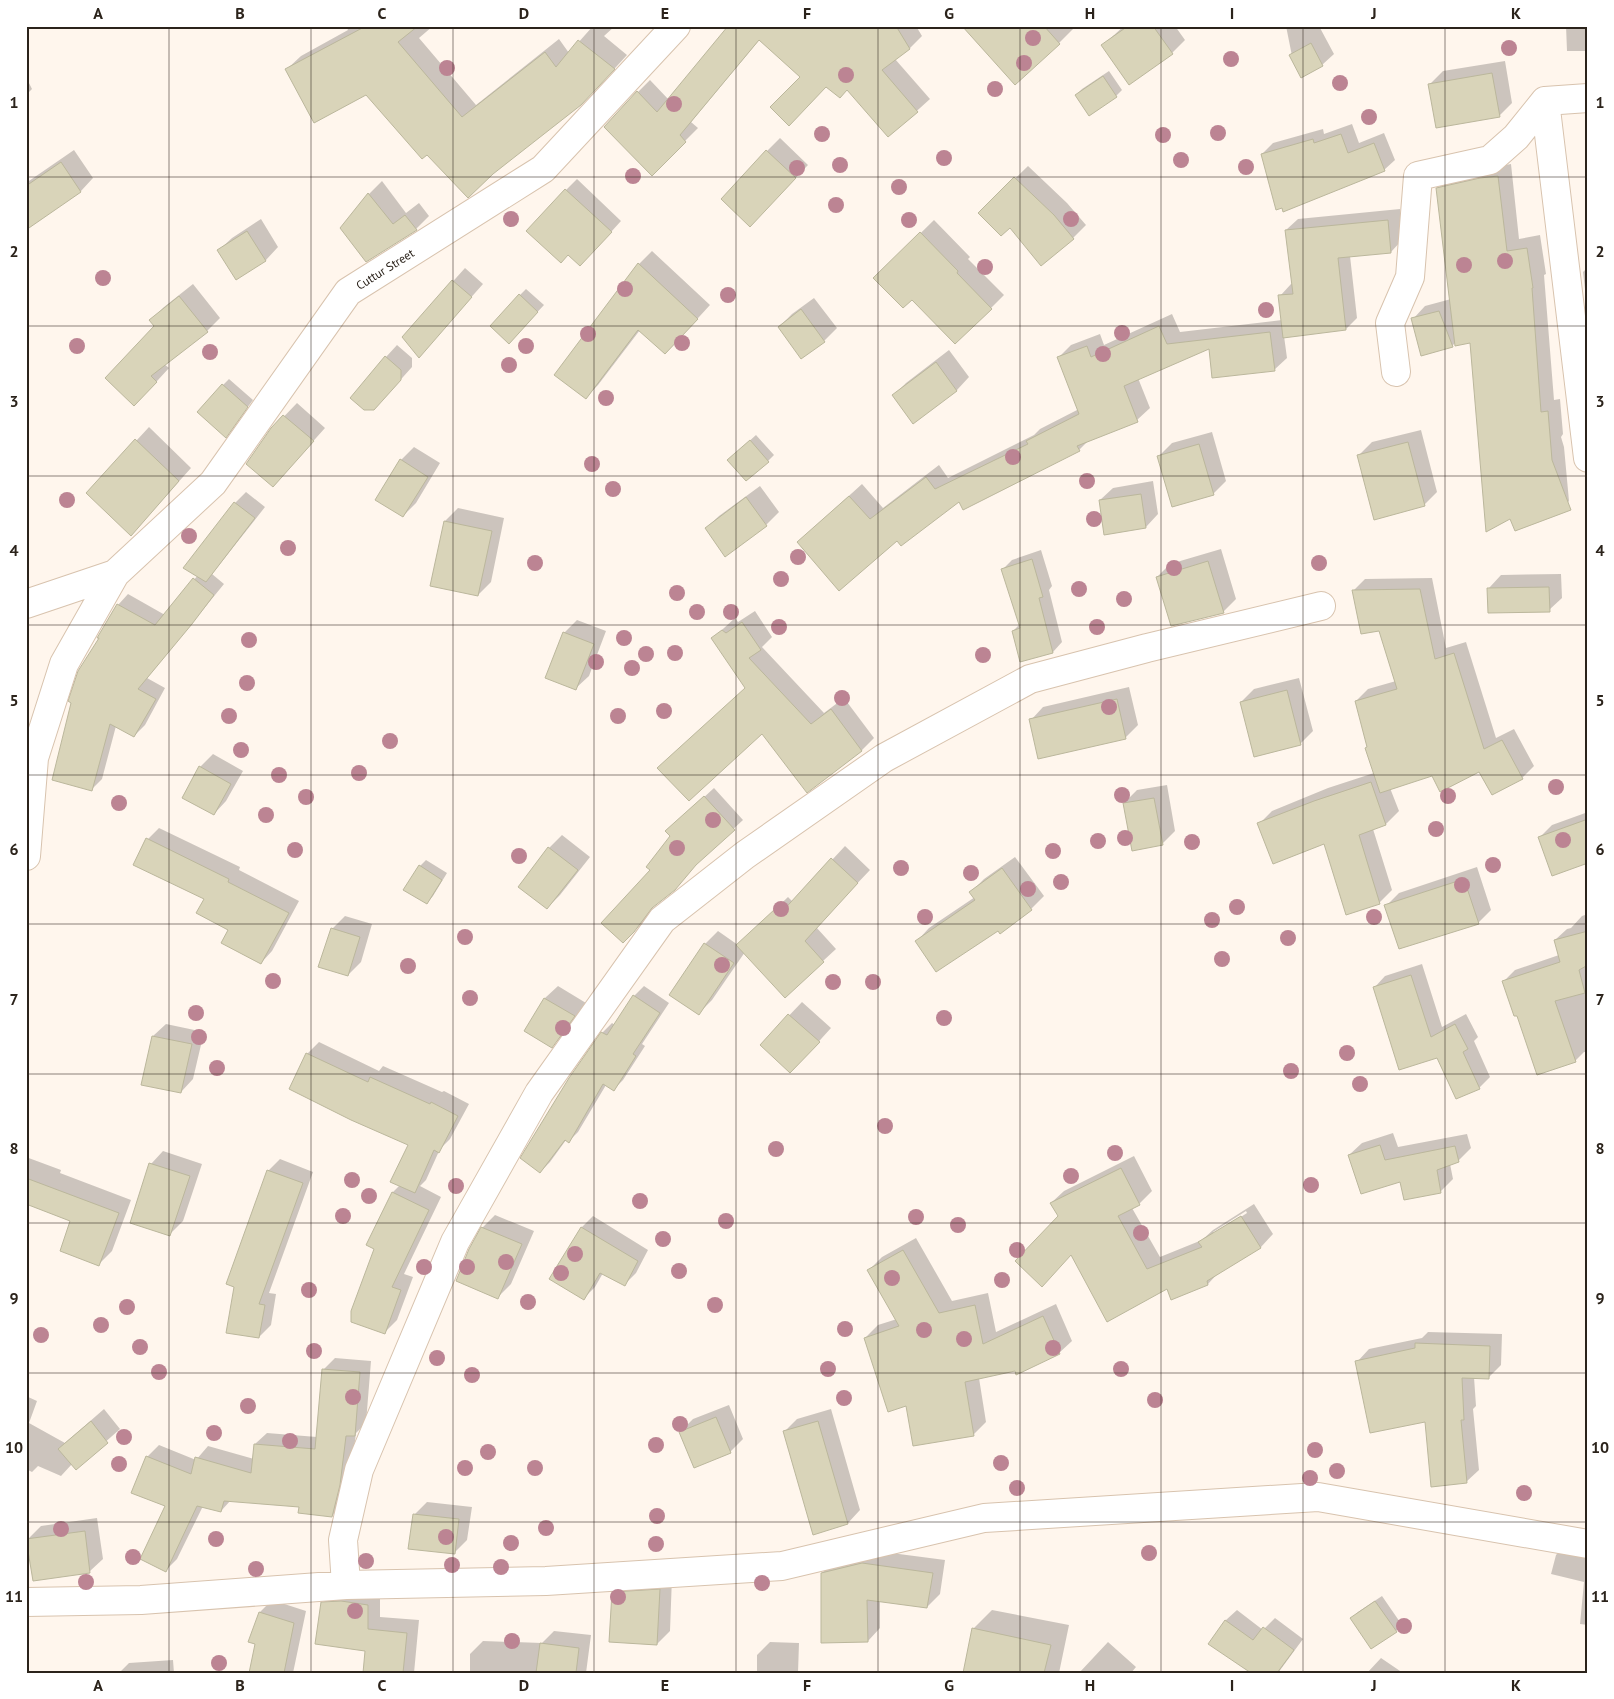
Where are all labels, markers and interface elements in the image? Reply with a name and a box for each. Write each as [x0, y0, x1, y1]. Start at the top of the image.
text: A [93, 3, 103, 23]
text: B [235, 3, 245, 23]
text: C [378, 3, 387, 23]
text: D [519, 3, 529, 23]
text: E [661, 3, 669, 23]
text: F [803, 3, 811, 23]
text: G [944, 3, 954, 23]
text: H [1085, 3, 1095, 23]
text: I [1230, 3, 1234, 23]
text: J [1370, 3, 1377, 23]
text: K [1511, 3, 1521, 23]
text: 1 [9, 92, 19, 112]
text: 1 [1595, 92, 1605, 112]
text: 2 [9, 241, 19, 261]
text: 2 [1595, 241, 1605, 261]
street label: Cuttur Street [353, 245, 417, 293]
text: 3 [9, 391, 19, 411]
text: 3 [1595, 391, 1605, 411]
text: 4 [9, 540, 19, 560]
text: 4 [1595, 540, 1605, 560]
text: 5 [9, 690, 19, 710]
text: 5 [1595, 690, 1605, 710]
text: 6 [9, 839, 19, 859]
text: 6 [1595, 839, 1605, 859]
text: 7 [9, 989, 19, 1009]
text: 7 [1595, 989, 1605, 1009]
text: 8 [9, 1138, 19, 1158]
text: 8 [1595, 1138, 1605, 1158]
text: 9 [9, 1288, 19, 1308]
text: 9 [1595, 1288, 1605, 1308]
text: 10 [5, 1437, 23, 1457]
text: 10 [1591, 1437, 1609, 1457]
text: 11 [5, 1586, 23, 1606]
text: 11 [1591, 1586, 1609, 1606]
text: A [93, 1675, 103, 1695]
text: B [235, 1675, 245, 1695]
text: C [378, 1675, 387, 1695]
text: D [519, 1675, 529, 1695]
text: E [661, 1675, 669, 1695]
text: F [803, 1675, 811, 1695]
text: G [944, 1675, 954, 1695]
text: H [1085, 1675, 1095, 1695]
text: I [1230, 1675, 1234, 1695]
text: J [1370, 1675, 1377, 1695]
text: K [1511, 1675, 1521, 1695]

